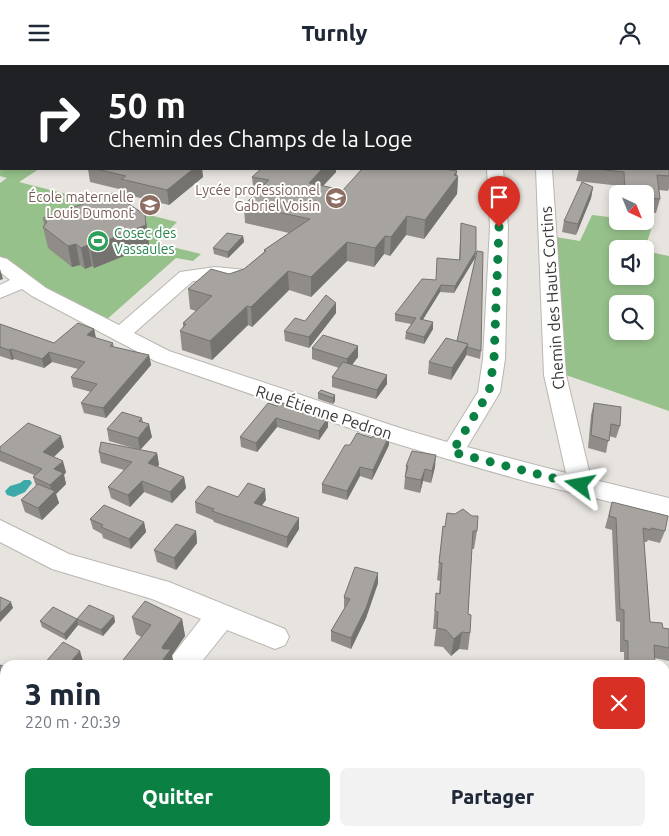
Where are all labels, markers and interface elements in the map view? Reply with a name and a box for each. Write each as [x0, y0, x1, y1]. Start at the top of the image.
icon: menu [25, 19, 53, 47]
icon: person [616, 19, 644, 47]
text: Turnly [302, 20, 367, 45]
icon: right [25, 85, 90, 150]
text: 50 m [108, 85, 186, 125]
text: Chemin des Champs de la Loge [108, 126, 413, 151]
pin [478, 176, 520, 227]
place label: Lycée professionnel Gabriel Voisin [195, 182, 320, 214]
icon: arrive [485, 183, 513, 211]
north arrow [609, 185, 654, 230]
map controls [609, 185, 654, 340]
school or university icon: Lycée professionnel Gabriel Voisin [324, 186, 348, 210]
place label: École maternelle Louis Dumont [28, 188, 134, 221]
school or university icon: École maternelle Louis Dumont [138, 193, 162, 217]
street label: Chemin des Hauts Cortins [537, 206, 567, 390]
place label: Cosec des Vassaules [114, 225, 176, 257]
sports icon: Cosec des Vassaules [86, 229, 110, 253]
button: sound [609, 240, 654, 285]
button: search [609, 295, 654, 340]
street label: Rue Étienne Pedron [254, 380, 395, 443]
position arrow [553, 458, 605, 510]
text: 3 min [25, 677, 101, 711]
button: close [593, 677, 645, 729]
text: 220 m · 20:39 [25, 713, 121, 731]
button: Quitter [25, 768, 330, 826]
button: Partager [340, 768, 645, 826]

